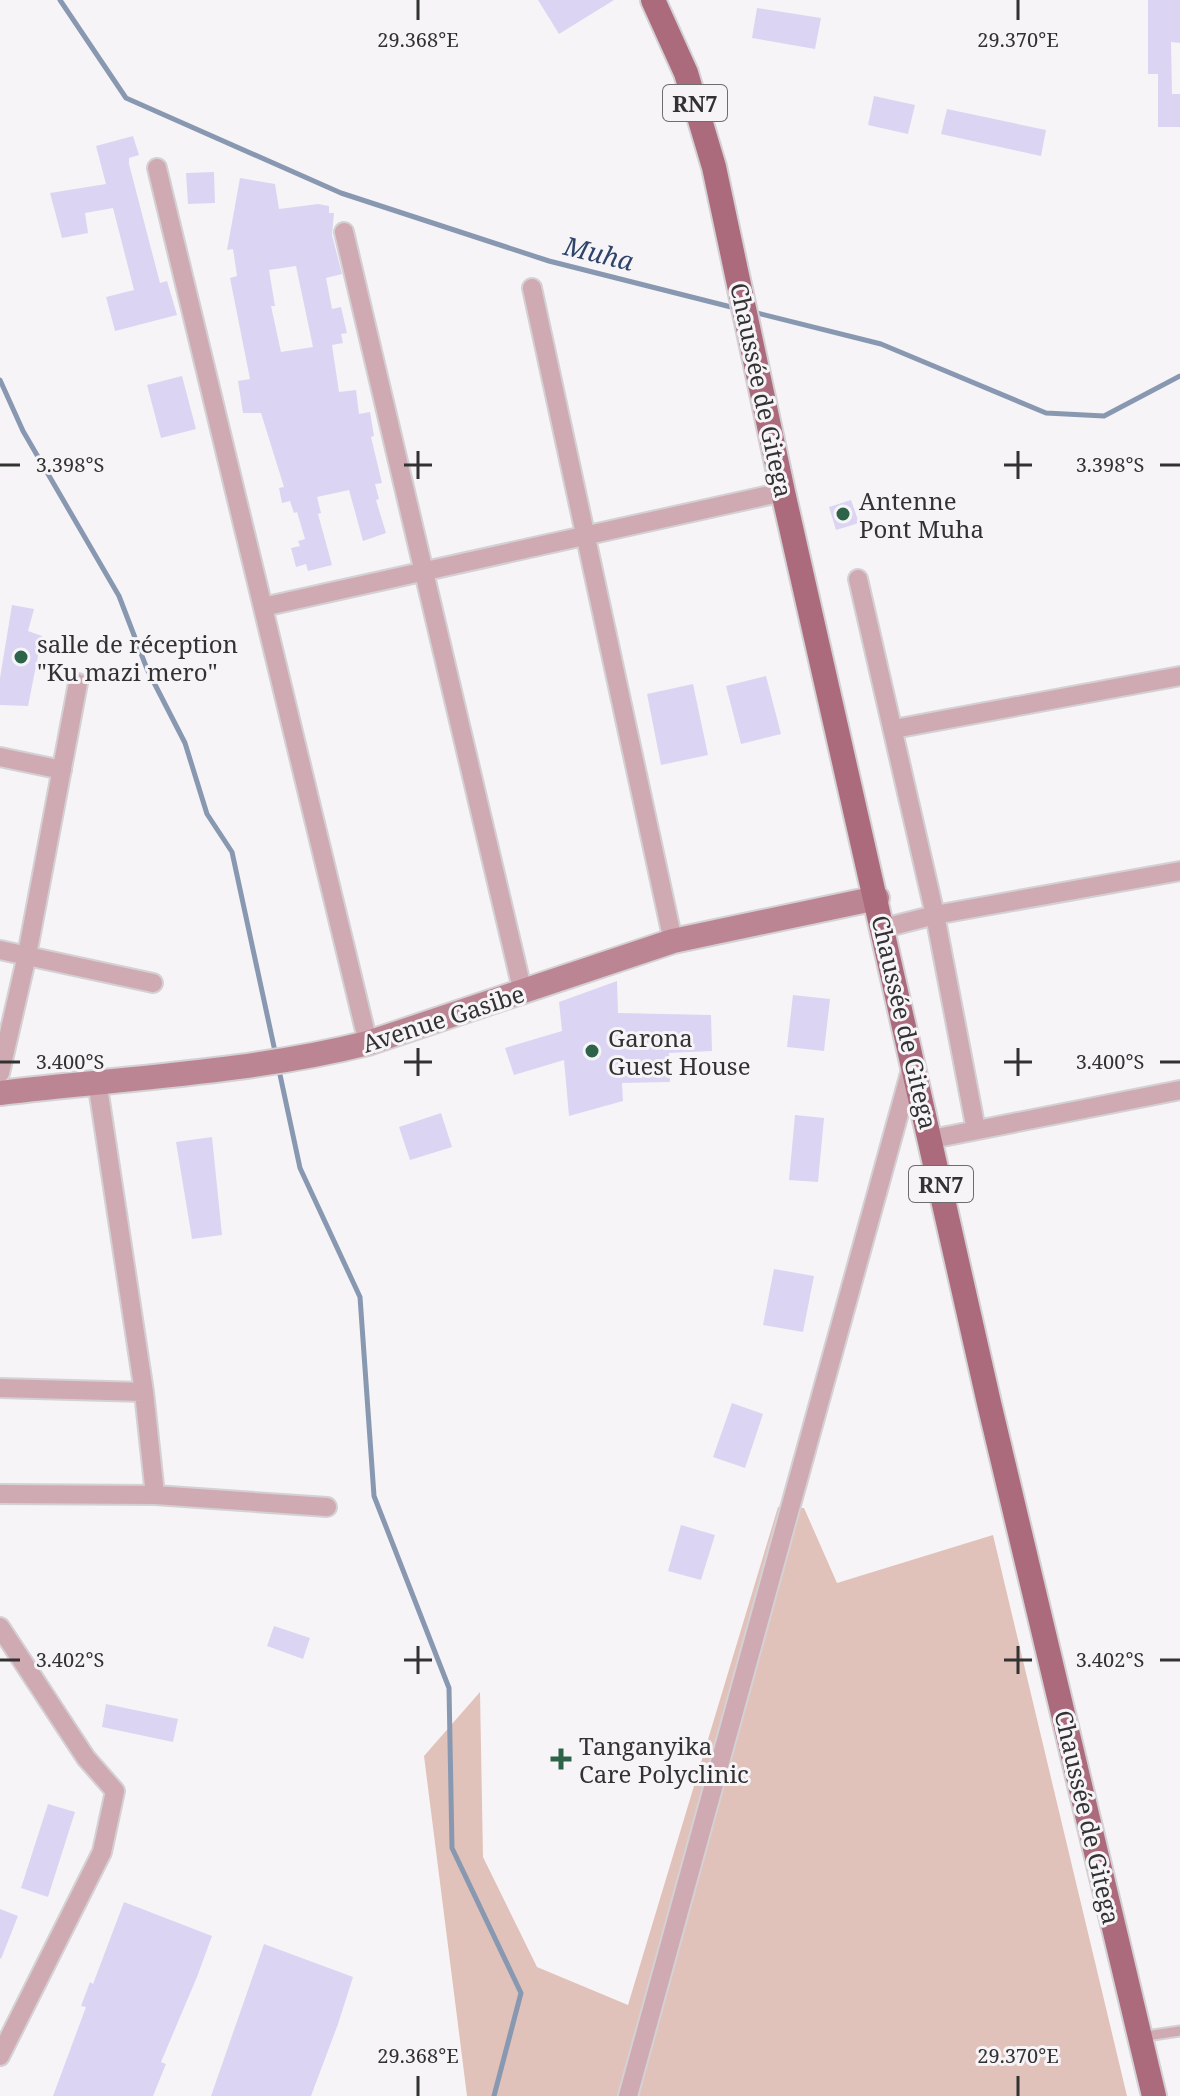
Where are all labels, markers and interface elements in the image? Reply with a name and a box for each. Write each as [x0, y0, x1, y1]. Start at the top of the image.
text: 29.368°E [377, 26, 459, 53]
text: 29.370°E [977, 26, 1059, 53]
road number: RN7 [663, 85, 727, 121]
water label: Muha [559, 227, 638, 279]
street label: Chaussée de Gitega [723, 280, 801, 500]
text: 3.398°S [36, 451, 104, 478]
text: 3.398°S [1076, 451, 1144, 478]
place label: Antenne Pont Muha [859, 484, 984, 545]
marker: Antenne Pont Muha [834, 505, 852, 523]
place label: salle de réception "Ku mazi mero" [37, 627, 238, 688]
marker: salle de réception "Ku mazi mero" [12, 648, 30, 666]
street label: Chaussée de Gitega [864, 912, 946, 1132]
street label: Avenue Gasibe [358, 976, 528, 1060]
place label: Garona Guest House [608, 1021, 751, 1082]
marker: Garona Guest House [583, 1042, 601, 1060]
text: 3.400°S [36, 1048, 104, 1075]
text: 3.400°S [1076, 1048, 1144, 1075]
road number: RN7 [909, 1166, 973, 1202]
text: 3.402°S [36, 1646, 104, 1673]
text: 3.402°S [1076, 1646, 1144, 1673]
street label: Chaussée de Gitega [1047, 1707, 1129, 1927]
place label: Tanganyika Care Polyclinic [579, 1729, 749, 1790]
marker: Tanganyika Care Polyclinic [550, 1748, 572, 1770]
text: 29.368°E [377, 2042, 459, 2069]
text: 29.370°E [977, 2042, 1059, 2069]

